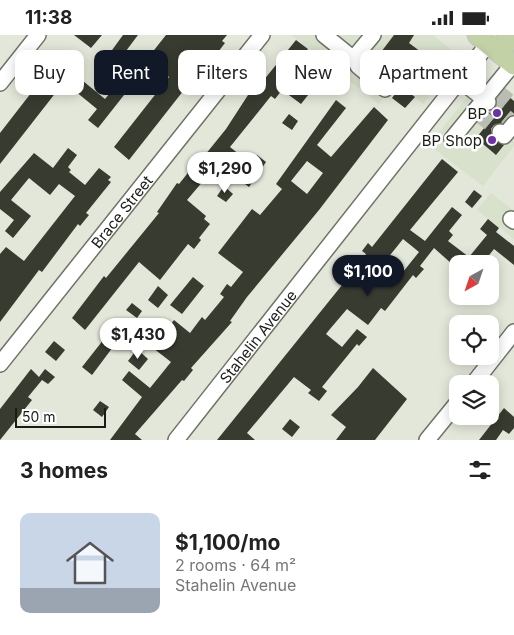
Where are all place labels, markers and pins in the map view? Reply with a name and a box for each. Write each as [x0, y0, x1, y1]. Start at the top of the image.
place label: BP [468, 104, 487, 123]
marker: BP [491, 107, 503, 119]
place label: BP Shop [422, 131, 482, 150]
marker: BP Shop [486, 134, 498, 146]
pin: $1,290 [184, 151, 266, 194]
pin: $1,100 [327, 255, 409, 297]
pin: $1,430 [97, 317, 179, 360]

